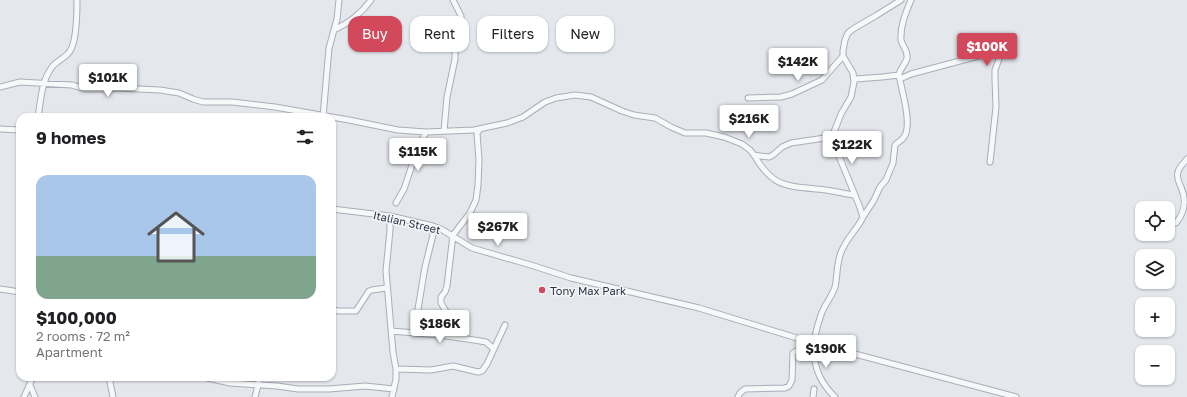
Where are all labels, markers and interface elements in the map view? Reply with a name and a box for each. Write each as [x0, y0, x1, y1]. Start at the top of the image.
chip: Buy [348, 16, 402, 52]
chip: Rent [410, 16, 469, 52]
chip: Filters [477, 16, 548, 52]
chip: New [556, 16, 614, 52]
pin: $100K [959, 33, 1015, 67]
text: $100K [966, 38, 1008, 54]
pin: $142K [770, 48, 826, 82]
text: $142K [778, 53, 818, 69]
pin: $101K [80, 64, 136, 98]
text: $101K [88, 69, 128, 85]
pin: $216K [721, 105, 777, 139]
text: $216K [728, 110, 770, 126]
icon: filters [294, 126, 316, 148]
text: 9 homes [36, 127, 106, 148]
pin: $122K [824, 131, 880, 165]
text: $122K [832, 136, 872, 152]
pin: $115K [390, 138, 446, 172]
text: $115K [398, 143, 438, 159]
icon: home [140, 201, 212, 273]
map controls [1135, 201, 1175, 385]
button: locate [1135, 201, 1175, 241]
street label: Italian Street [372, 208, 442, 236]
pin: $267K [470, 213, 526, 247]
text: $267K [477, 218, 519, 234]
button: layers [1135, 249, 1175, 289]
place label: Tony Max Park [550, 284, 626, 297]
marker: Tony Max Park [537, 285, 547, 295]
button: + [1135, 297, 1175, 337]
text: $100,000 [36, 307, 117, 328]
pin: $186K [412, 310, 468, 344]
text: $186K [419, 315, 461, 331]
text: 2 rooms · 72 m² [36, 328, 130, 344]
pin: $190K [798, 335, 854, 369]
text: $190K [805, 340, 847, 356]
text: Apartment [36, 344, 103, 360]
button: − [1135, 345, 1175, 385]

